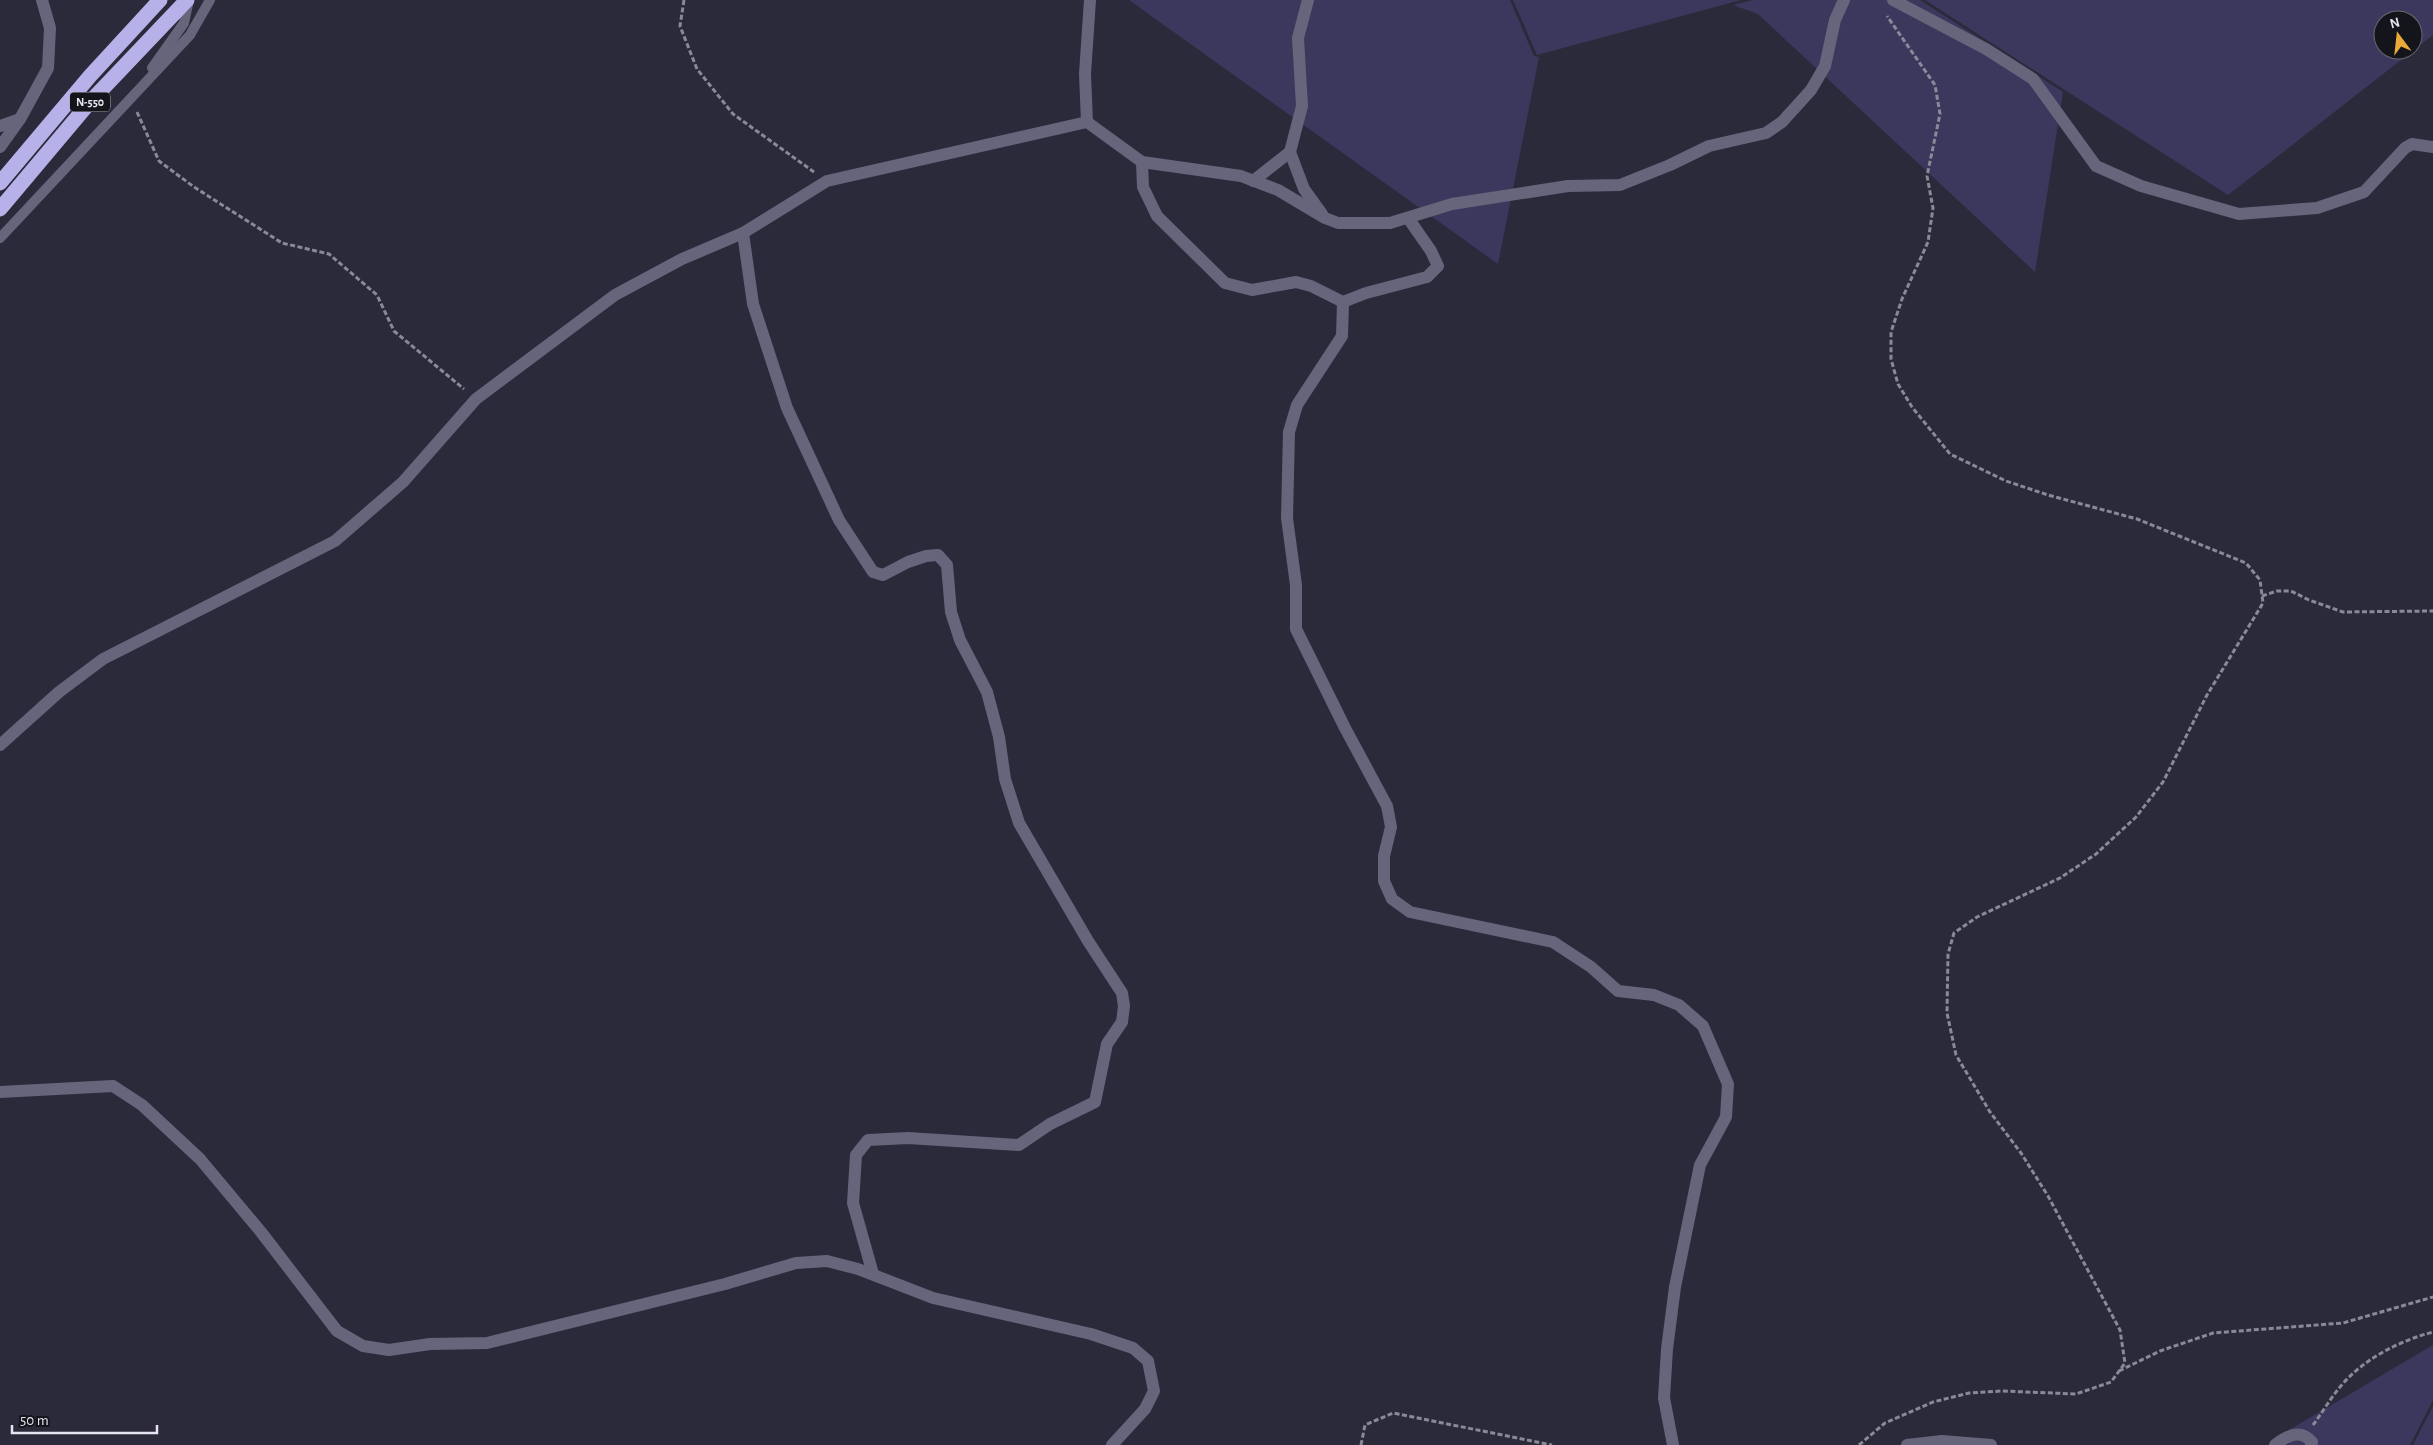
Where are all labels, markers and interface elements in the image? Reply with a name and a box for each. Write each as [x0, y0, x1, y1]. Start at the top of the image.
north arrow [2373, 10, 2423, 60]
text: N [2388, 15, 2401, 31]
road number: N-550 [70, 92, 110, 111]
scale bar [12, 1402, 158, 1434]
text: 50 m [20, 1413, 49, 1428]

